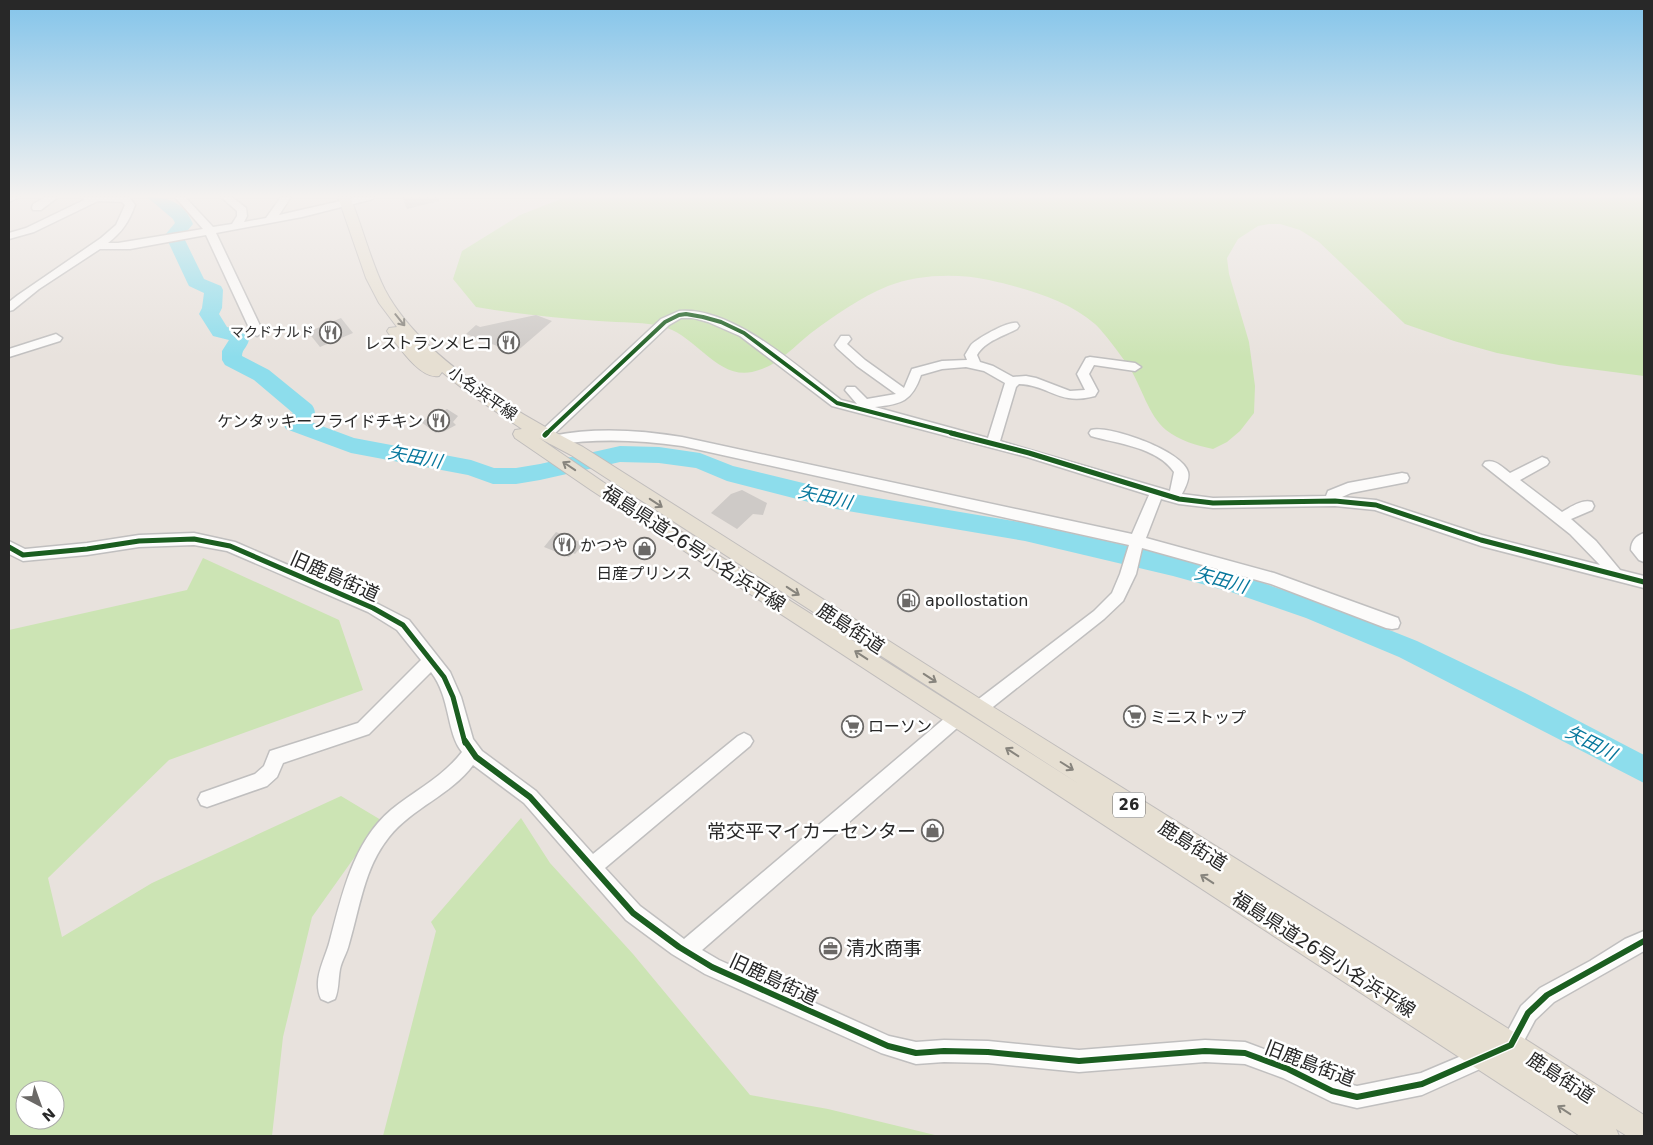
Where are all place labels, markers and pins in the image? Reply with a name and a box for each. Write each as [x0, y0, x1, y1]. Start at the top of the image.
restaurant icon: マクドナルド [318, 320, 342, 344]
place label: マクドナルド [230, 324, 314, 340]
restaurant icon: レストランメヒコ [496, 331, 520, 355]
place label: レストランメヒコ [364, 334, 492, 353]
restaurant icon: ケンタッキーフライドチキン [427, 409, 451, 433]
place label: ケンタッキーフライドチキン [217, 412, 423, 431]
restaurant icon: かつや [552, 533, 576, 557]
place label: かつや [580, 536, 628, 555]
shop icon: 日産プリンス [632, 537, 656, 561]
place label: 日産プリンス [596, 564, 692, 583]
fuel station icon: apollostation [897, 588, 921, 612]
place label: apollostation [925, 591, 1029, 610]
supermarket icon: ミニストップ [1122, 705, 1146, 729]
place label: ミニストップ [1150, 708, 1246, 727]
supermarket icon: ローソン [840, 714, 864, 738]
place label: ローソン [868, 717, 932, 736]
shop icon: 常交平マイカーセンター [920, 819, 944, 843]
place label: 常交平マイカーセンター [707, 820, 916, 842]
office icon: 清水商事 [818, 936, 842, 960]
place label: 清水商事 [846, 937, 922, 959]

